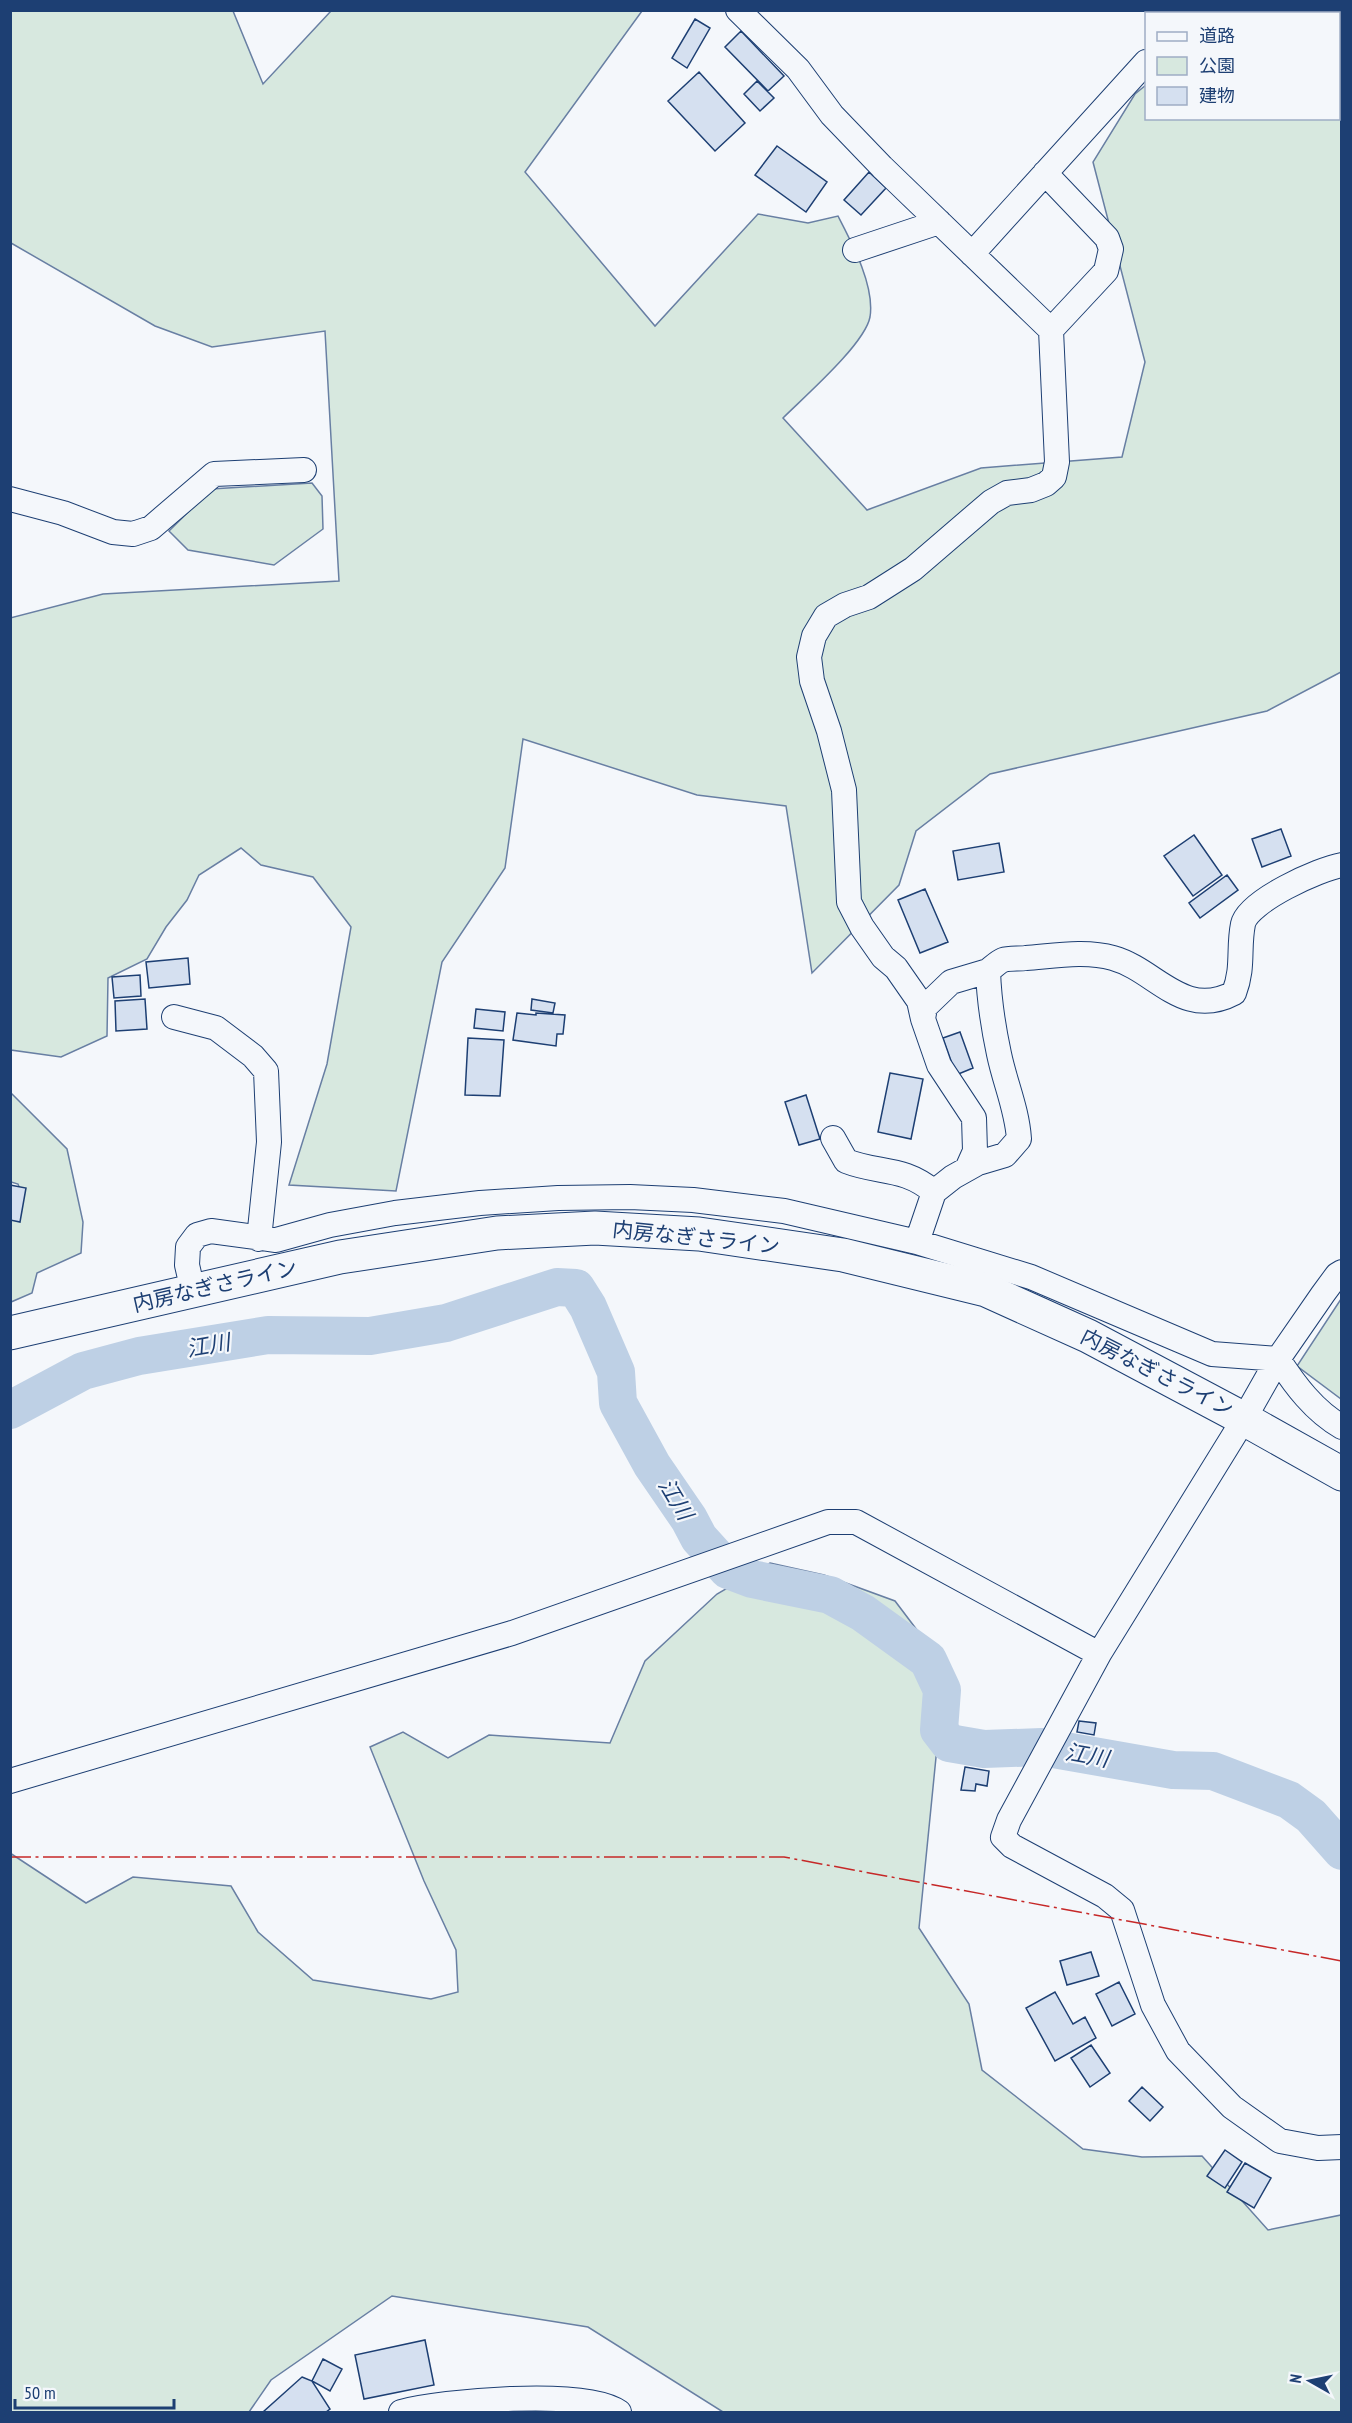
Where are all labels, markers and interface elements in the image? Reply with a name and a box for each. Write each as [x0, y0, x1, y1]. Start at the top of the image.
legend [1145, 12, 1340, 120]
text: 道路 [1199, 24, 1235, 47]
text: 公園 [1199, 54, 1235, 77]
text: 建物 [1199, 84, 1235, 107]
street label: 内房なぎさライン [611, 1215, 781, 1260]
street label: 内房なぎさライン [130, 1253, 300, 1318]
street label: 内房なぎさライン [1076, 1322, 1238, 1423]
water label: 江川 [184, 1327, 234, 1363]
water label: 江川 [653, 1473, 700, 1527]
water label: 江川 [1063, 1737, 1113, 1773]
north arrow [1280, 2351, 1340, 2411]
scale bar [15, 2372, 174, 2410]
text: N [1285, 2373, 1306, 2384]
text: 50 m [24, 2381, 56, 2404]

